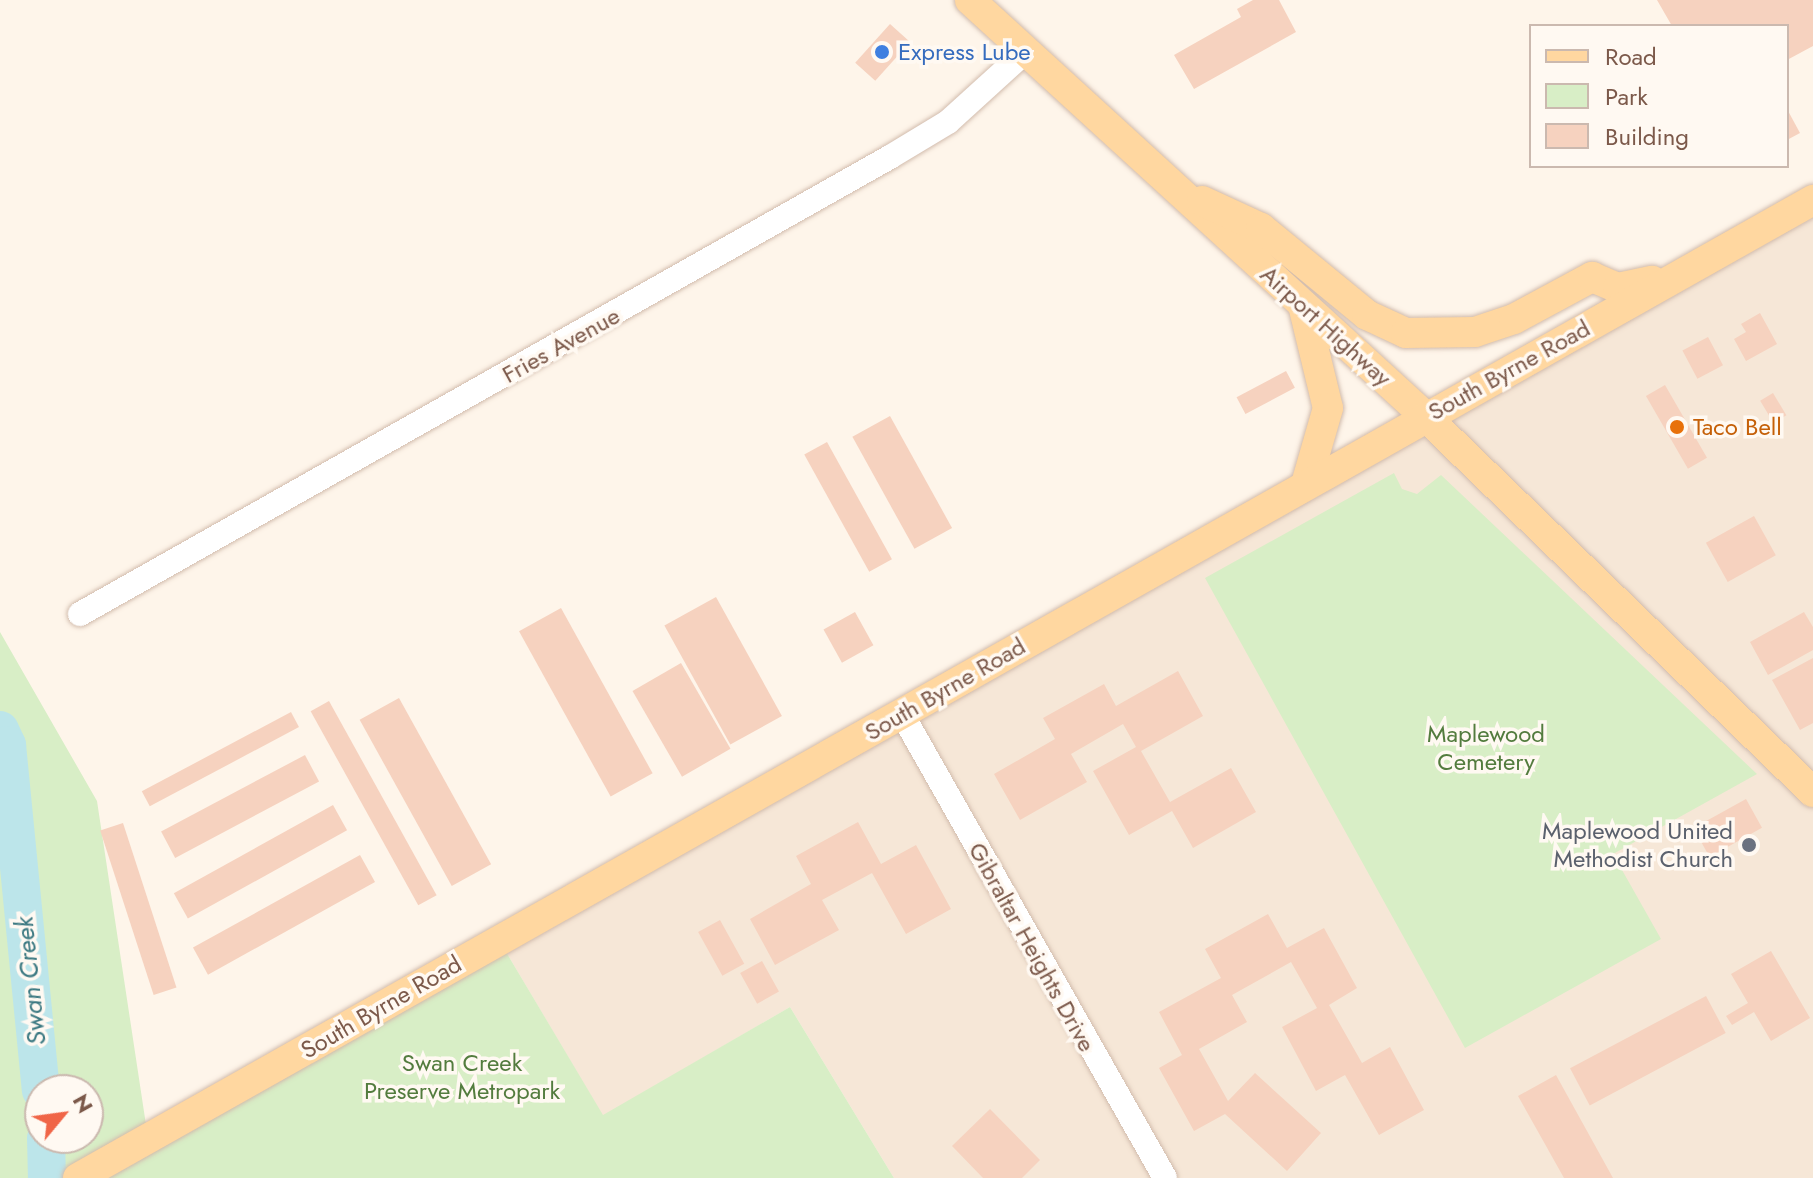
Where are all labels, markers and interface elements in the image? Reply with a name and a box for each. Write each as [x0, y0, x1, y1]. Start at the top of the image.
legend [1529, 24, 1789, 168]
place label: Express Lube [898, 38, 1031, 66]
text: Road [1605, 39, 1657, 74]
marker: Express Lube [873, 43, 891, 61]
text: Park [1605, 79, 1648, 114]
text: Building [1605, 119, 1689, 154]
street label: Airport Highway [1255, 260, 1397, 392]
street label: Fries Avenue [497, 301, 625, 389]
street label: South Byrne Road [1423, 314, 1595, 426]
place label: Taco Bell [1693, 413, 1782, 441]
marker: Taco Bell [1668, 418, 1686, 436]
street label: South Byrne Road [860, 631, 1030, 747]
park label: Maplewood Cemetery [1427, 720, 1545, 776]
place label: Maplewood United Methodist Church [1542, 817, 1733, 873]
marker: Maplewood United Methodist Church [1740, 836, 1758, 854]
street label: Gibraltar Heights Drive [963, 837, 1101, 1057]
water label: Swan Creek [9, 915, 53, 1047]
street label: South Byrne Road [296, 949, 466, 1065]
park label: Swan Creek Preserve Metropark [364, 1049, 560, 1105]
north arrow [24, 1074, 104, 1154]
text: N [65, 1088, 101, 1119]

